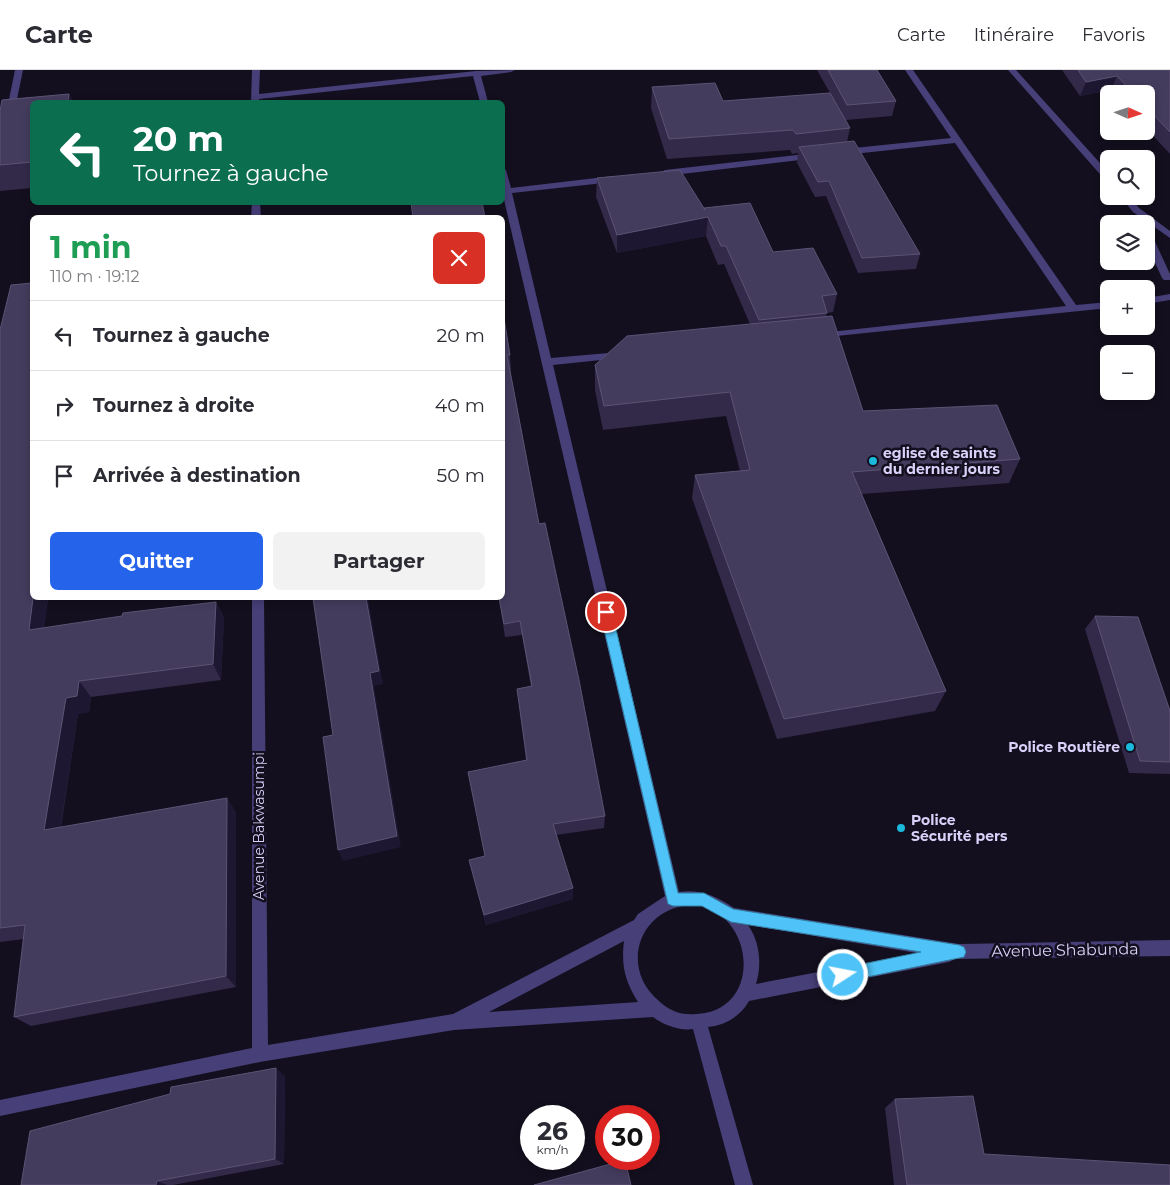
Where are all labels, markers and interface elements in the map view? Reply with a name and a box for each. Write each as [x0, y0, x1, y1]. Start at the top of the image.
text: Carte [25, 20, 93, 49]
text: Carte [897, 24, 946, 46]
text: Itinéraire [974, 24, 1054, 46]
text: Favoris [1082, 24, 1145, 46]
north arrow [1100, 85, 1155, 140]
map controls [1100, 85, 1155, 400]
text: 20 m [133, 117, 224, 160]
icon: left [50, 120, 115, 185]
button: search [1100, 150, 1155, 205]
text: Tournez à gauche [133, 160, 329, 187]
button: layers [1100, 215, 1155, 270]
text: 1 min [50, 229, 131, 266]
button: close [433, 232, 485, 284]
text: 110 m · 19:12 [50, 267, 140, 286]
button: + [1100, 280, 1155, 335]
icon: left [50, 322, 78, 350]
text: Tournez à gauche [93, 324, 270, 347]
text: 20 m [437, 324, 485, 347]
button: − [1100, 345, 1155, 400]
icon: right [50, 392, 78, 420]
text: Tournez à droite [93, 394, 254, 417]
text: 40 m [435, 394, 485, 417]
place label: eglise de saints du dernier jours [883, 444, 1001, 478]
marker: eglise de saints du dernier jours [867, 455, 879, 467]
icon: arrive [50, 462, 78, 490]
text: Arrivée à destination [93, 464, 301, 487]
text: 50 m [437, 464, 485, 487]
button: Quitter [50, 532, 263, 590]
button: Partager [273, 532, 485, 590]
pin [585, 591, 627, 633]
icon: arrive [592, 598, 620, 626]
place label: Police Routière [1008, 738, 1120, 756]
marker: Police Routière [1124, 741, 1136, 753]
street label: Avenue Bakwasumpi [250, 752, 268, 900]
place label: Police Sécurité pers [911, 811, 1008, 845]
marker: Police Sécurité pers [895, 822, 907, 834]
street label: Avenue Shabunda [991, 939, 1139, 961]
position arrow [816, 948, 868, 1000]
speed limit sign: 30 [595, 1105, 660, 1170]
text: 26 [537, 1116, 568, 1146]
text: km/h [536, 1142, 569, 1157]

